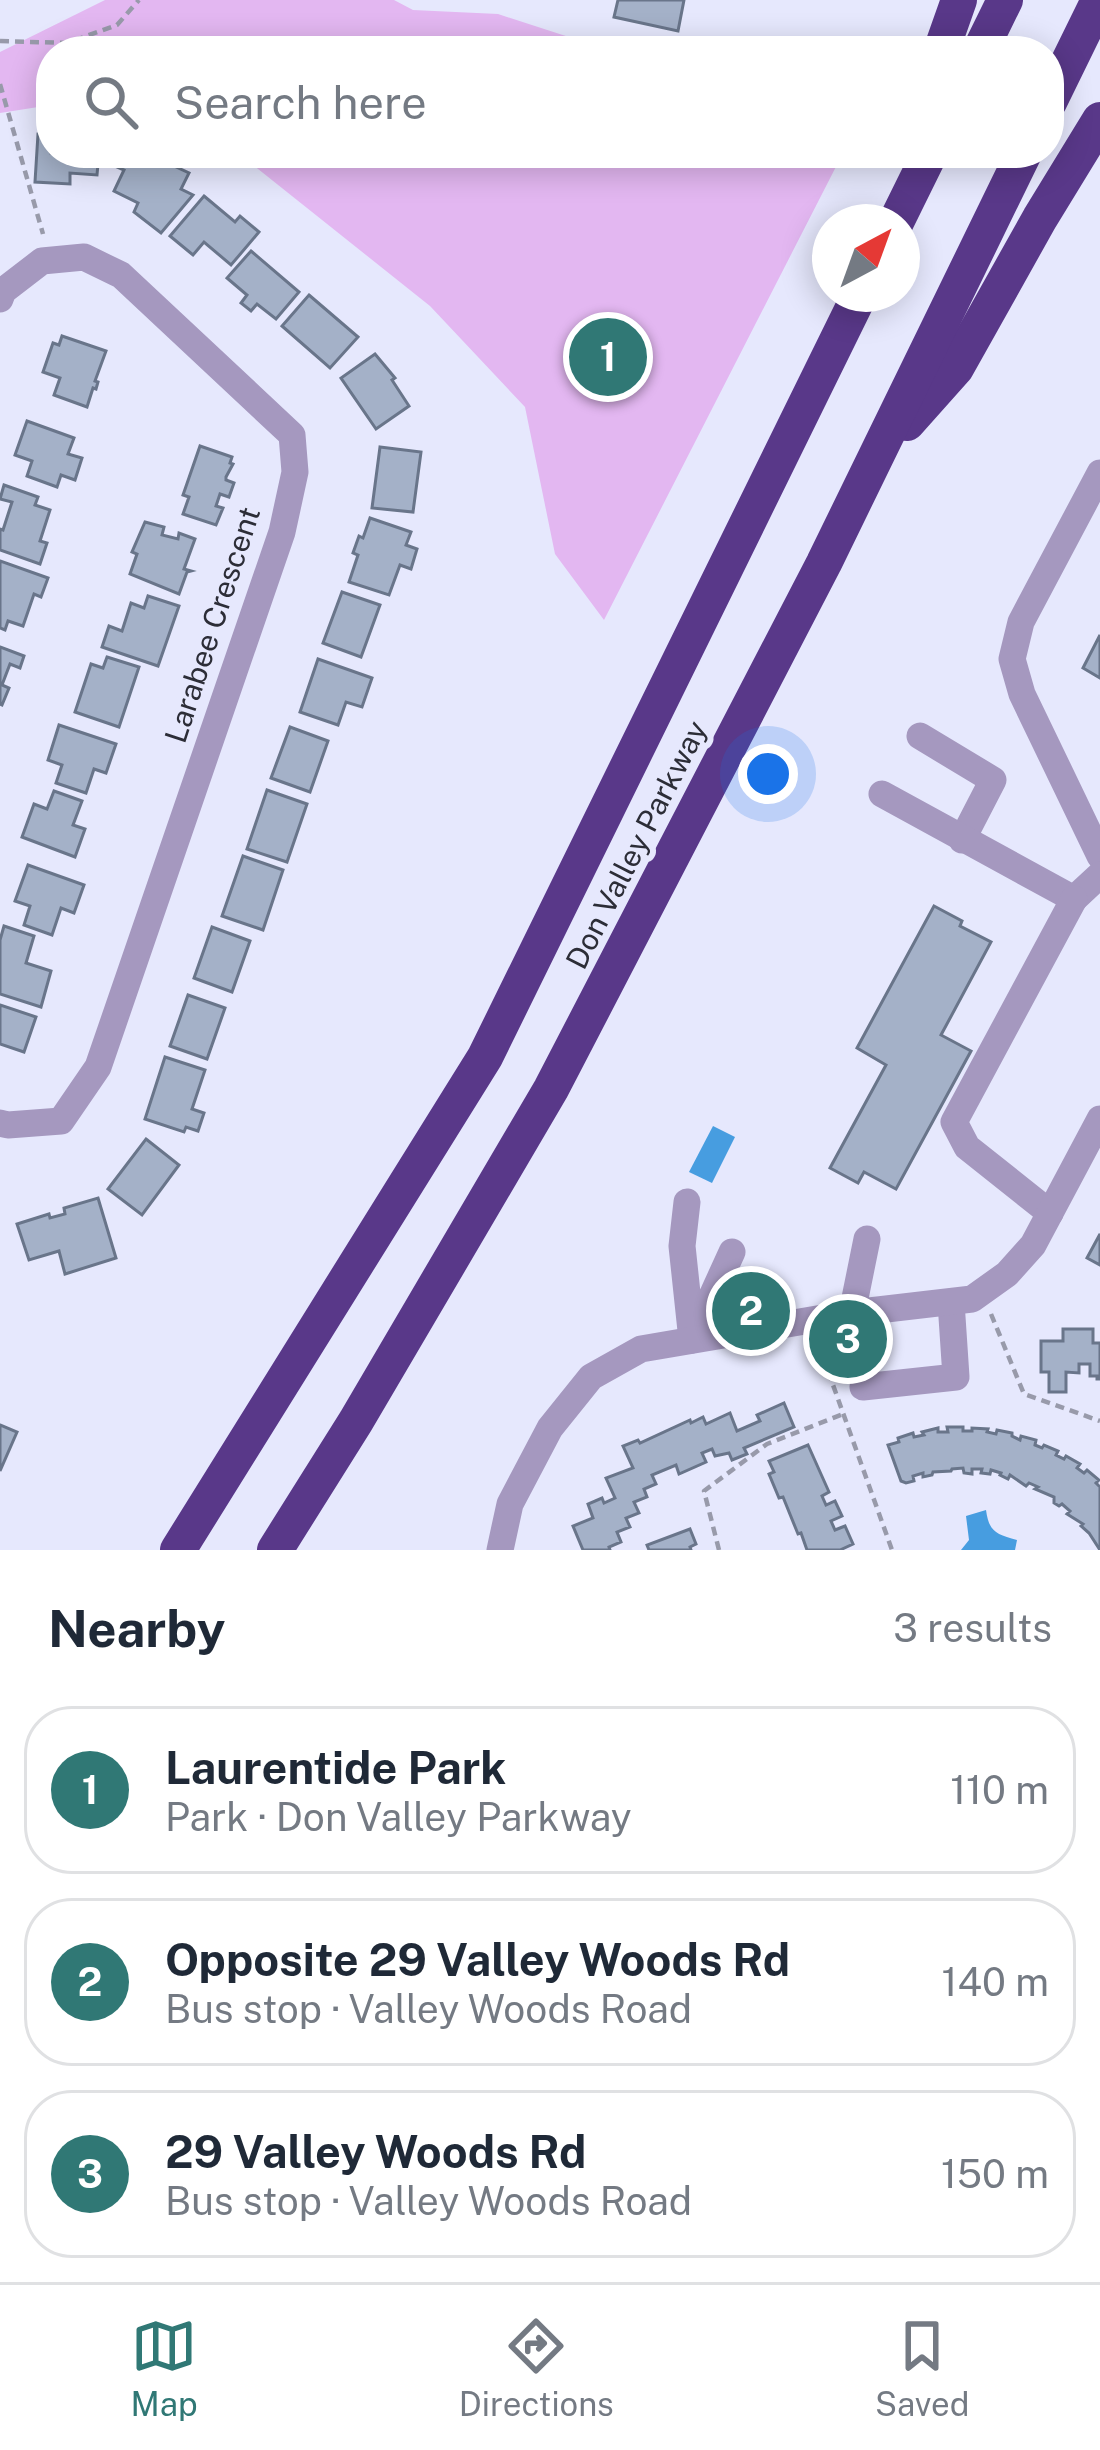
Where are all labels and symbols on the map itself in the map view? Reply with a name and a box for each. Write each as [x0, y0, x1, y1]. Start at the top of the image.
north arrow [812, 204, 920, 312]
pin: 1 [569, 312, 647, 402]
street label: Larabee Crescent [157, 502, 267, 747]
street label: Don Valley Parkway [558, 714, 714, 975]
your location [738, 744, 798, 804]
pin: 2 [712, 1266, 790, 1356]
pin: 3 [809, 1294, 887, 1384]

